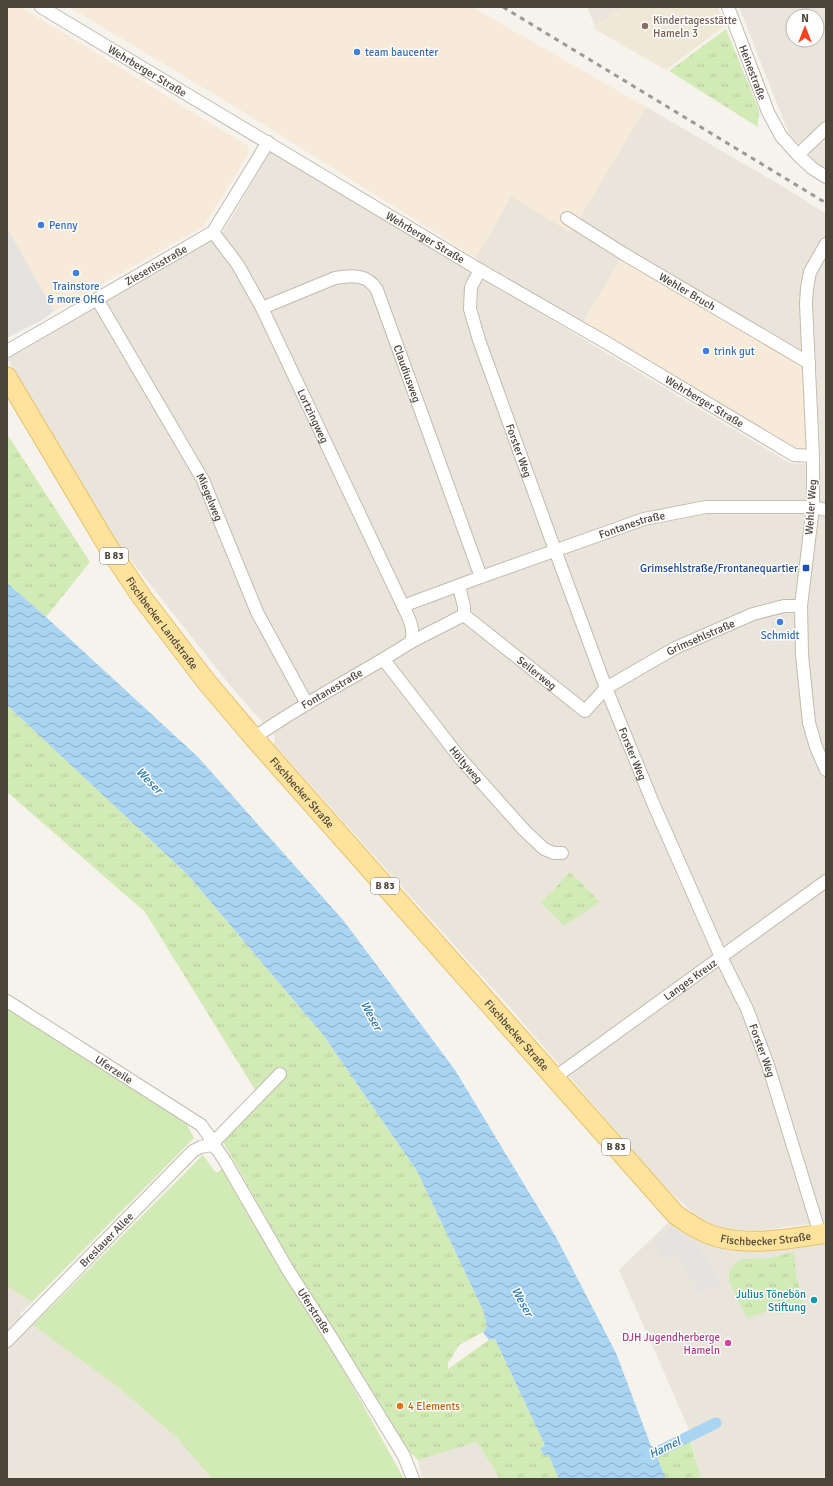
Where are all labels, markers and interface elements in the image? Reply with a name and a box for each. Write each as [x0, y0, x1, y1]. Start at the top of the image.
north arrow [785, 8, 825, 48]
text: N [801, 12, 809, 25]
place label: Kindertagesstätte Hameln 3 [653, 14, 737, 40]
marker: Kindertagesstätte Hameln 3 [640, 21, 650, 31]
street label: Wehrberger Straße [106, 42, 189, 99]
street label: Heinestraße [737, 43, 769, 102]
place label: team baucenter [365, 46, 438, 59]
marker: team baucenter [352, 47, 362, 57]
street label: Wehrberger Straße [384, 209, 467, 266]
place label: Penny [49, 219, 78, 232]
marker: Penny [36, 220, 46, 230]
street label: Ziesenisstraße [123, 242, 189, 288]
marker: Trainstore & more OHG [71, 268, 81, 278]
street label: Wehler Bruch [657, 270, 718, 313]
place label: Trainstore & more OHG [47, 280, 105, 306]
street label: Claudiusweg [391, 343, 424, 404]
place label: trink gut [714, 345, 755, 358]
marker: trink gut [701, 346, 711, 356]
street label: Wehrberger Straße [663, 373, 746, 430]
street label: Lortzingweg [295, 387, 331, 445]
street label: Forster Weg [503, 422, 535, 479]
street label: Miegelweg [194, 470, 226, 523]
street label: Wehler Weg [803, 479, 819, 535]
street label: Fontanestraße [597, 509, 666, 541]
road number: B 83 [100, 548, 128, 564]
place label: Grimsehlstraße/Frontanequartier [640, 562, 798, 575]
marker: Grimsehlstraße/Frontanequartier [801, 563, 811, 573]
street label: Fischbecker Landstraße [123, 574, 201, 672]
street label: Grimsehlstraße [664, 616, 737, 658]
marker: Schmidt [775, 617, 785, 627]
place label: Schmidt [761, 629, 800, 642]
street label: Seilerweg [515, 653, 559, 693]
street label: Fontanestraße [299, 666, 365, 712]
street label: Forster Weg [616, 725, 650, 782]
street label: Höltyweg [447, 744, 486, 786]
street label: Fischbecker Straße [267, 754, 337, 831]
water label: Weser [133, 765, 167, 799]
road number: B 83 [371, 878, 399, 894]
street label: Langes Kreuz [661, 956, 719, 1003]
street label: Fischbecker Straße [482, 997, 552, 1073]
water label: Weser [357, 999, 386, 1035]
street label: Forster Weg [747, 1022, 778, 1079]
street label: Uferzeile [93, 1052, 135, 1086]
road number: B 83 [602, 1139, 630, 1155]
street label: Breslauer Allee [77, 1209, 136, 1270]
street label: Fischbecker Straße [719, 1229, 812, 1248]
water label: Weser [508, 1285, 537, 1321]
street label: Uferstraße [295, 1286, 333, 1336]
place label: Julius Tönebön Stiftung [736, 1288, 806, 1314]
marker: Julius Tönebön Stiftung [809, 1295, 819, 1305]
place label: DJH Jugendherberge Hameln [622, 1331, 720, 1357]
marker: DJH Jugendherberge Hameln [723, 1338, 733, 1348]
place label: 4 Elements [408, 1400, 460, 1413]
marker: 4 Elements [395, 1401, 405, 1411]
water label: Hamel [647, 1433, 685, 1462]

